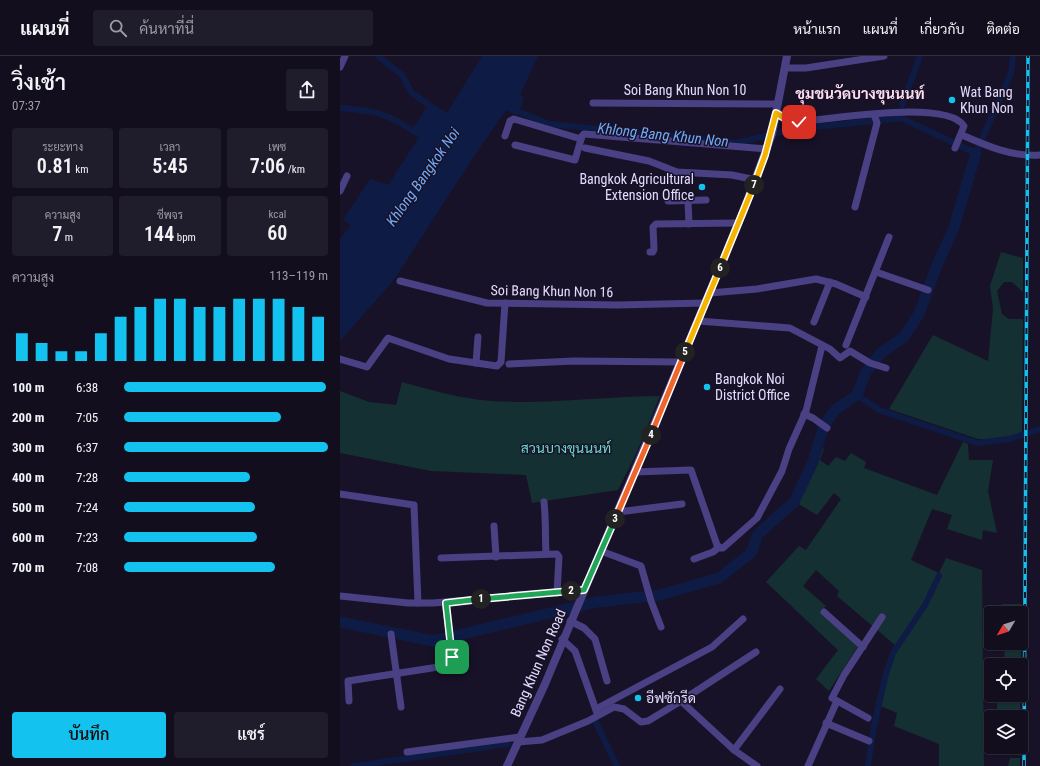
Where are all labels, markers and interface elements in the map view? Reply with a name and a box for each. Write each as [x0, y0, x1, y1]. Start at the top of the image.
search box [93, 10, 373, 46]
text: แผนที่ [20, 17, 69, 40]
icon: search [107, 17, 129, 39]
text: ค้นหาที่นี่ [139, 20, 194, 38]
text: หน้าแรก [793, 21, 841, 37]
text: แผนที่ [863, 21, 898, 37]
text: เกี่ยวกับ [920, 21, 964, 37]
text: ติดต่อ [986, 21, 1020, 37]
button: share [286, 69, 328, 111]
text: วิ่งเช้า [12, 70, 66, 95]
street label: Soi Bang Khun Non 10 [624, 82, 746, 98]
district label: ชุมชนวัดบางขุนนนท์ [795, 84, 926, 105]
place label: Wat Bang Khun Non [960, 84, 1014, 116]
marker: Wat Bang Khun Non [947, 95, 957, 105]
text: 07:37 [12, 98, 41, 113]
pin [782, 105, 816, 139]
icon: check [788, 111, 810, 133]
water label: Khlong Bang Khun Non [597, 119, 729, 151]
water label: Khlong Bangkok Noi [382, 124, 464, 230]
text: ระยะทาง [42, 141, 83, 154]
text: เวลา [160, 141, 180, 154]
text: เพซ [268, 141, 286, 154]
text: 0.81 [37, 154, 73, 178]
text: 5:45 [152, 154, 188, 178]
text: 7:06 [250, 154, 285, 178]
text: km [73, 163, 88, 176]
text: /km [285, 163, 305, 176]
place label: Bangkok Agricultural Extension Office [579, 171, 694, 203]
pin: 7 [744, 175, 764, 195]
text: 7 [751, 178, 757, 191]
marker: Bangkok Agricultural Extension Office [697, 182, 707, 192]
text: kcal [268, 208, 286, 221]
text: ความสูง [45, 209, 81, 222]
text: ชีพจร [157, 209, 183, 222]
text: 60 [267, 221, 287, 245]
text: 7 [52, 222, 62, 246]
text: 144 [144, 222, 174, 246]
text: m [62, 231, 73, 244]
text: bpm [174, 231, 196, 244]
pin: 6 [710, 258, 730, 278]
text: 6 [717, 261, 723, 274]
text: 113–119 m [269, 268, 328, 283]
text: ความสูง [12, 270, 54, 285]
street label: Soi Bang Khun Non 16 [491, 282, 614, 300]
pin: 5 [675, 342, 695, 362]
text: 5 [682, 345, 688, 358]
place label: Bangkok Noi District Office [715, 371, 790, 403]
text: 100 m [12, 380, 44, 395]
text: 6:38 [76, 380, 98, 395]
marker: Bangkok Noi District Office [702, 382, 712, 392]
text: 200 m [12, 410, 44, 425]
text: 7:05 [76, 410, 98, 425]
pin: 4 [641, 425, 661, 445]
text: 4 [648, 428, 654, 441]
park label: สวนบางขุนนนท์ [521, 439, 611, 458]
text: 300 m [12, 440, 44, 455]
text: 6:37 [76, 440, 98, 455]
text: 400 m [12, 470, 44, 485]
text: 7:28 [76, 470, 98, 485]
text: 500 m [12, 500, 44, 515]
text: 7:24 [76, 500, 98, 515]
pin: 3 [605, 509, 625, 529]
text: 3 [612, 512, 618, 525]
text: 600 m [12, 530, 44, 545]
text: 7:23 [76, 530, 98, 545]
text: 700 m [12, 560, 44, 575]
text: 7:08 [76, 560, 98, 575]
pin: 2 [561, 581, 581, 601]
text: 2 [568, 584, 574, 597]
pin: 1 [471, 589, 491, 609]
text: 1 [478, 592, 484, 605]
north arrow [984, 606, 1028, 650]
map controls [984, 606, 1028, 754]
street label: Bang Khun Non Road [507, 607, 569, 719]
pin [435, 640, 469, 674]
icon: arrive [441, 646, 463, 668]
button: locate [984, 658, 1028, 702]
place label: อีฟซักรีด [646, 689, 696, 706]
marker: อีฟซักรีด [633, 693, 643, 703]
button: layers [984, 710, 1028, 754]
button: บันทึก [12, 712, 166, 758]
button: แชร์ [174, 712, 328, 758]

